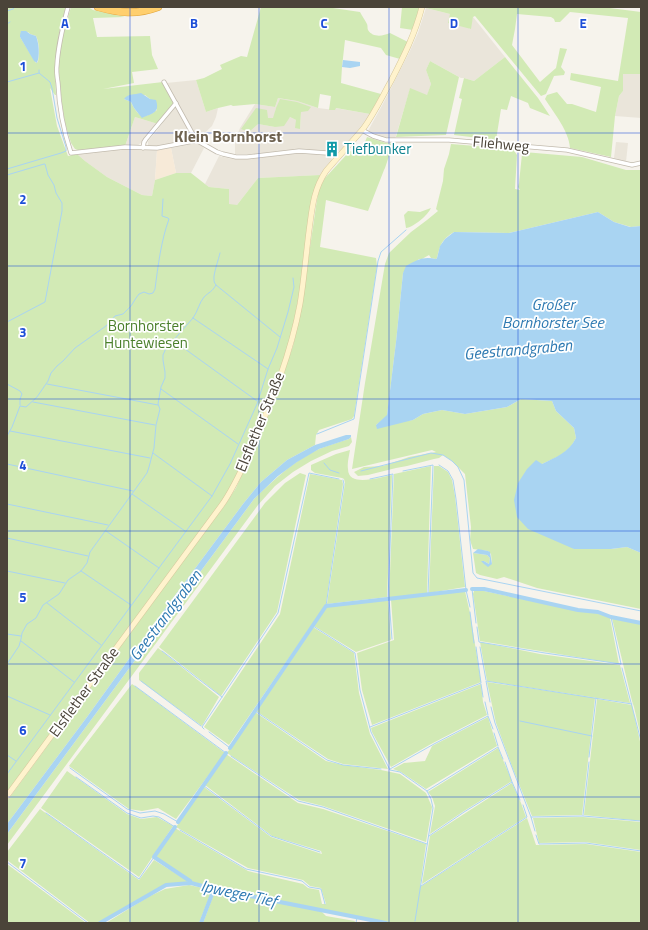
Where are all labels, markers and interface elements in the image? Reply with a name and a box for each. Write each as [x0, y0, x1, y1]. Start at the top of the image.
text: A [61, 13, 69, 33]
text: B [190, 13, 198, 33]
text: C [320, 13, 328, 33]
text: D [450, 13, 458, 33]
text: E [579, 13, 587, 33]
text: 1 [19, 56, 27, 76]
district label: Klein Bornhorst [174, 124, 282, 148]
street label: Fliehweg [472, 130, 531, 157]
place label: Tiefbunker [344, 137, 411, 160]
building icon: Tiefbunker [323, 140, 341, 158]
text: 2 [19, 189, 27, 209]
water label: Großer Bornhorster See [502, 292, 606, 334]
park label: Bornhorster Huntewiesen [104, 314, 188, 354]
text: 3 [19, 322, 27, 342]
water label: Geestrandgraben [463, 332, 574, 366]
street label: Elsflether Straße [229, 368, 290, 475]
text: 4 [19, 455, 27, 475]
water label: Geestrandgraben [123, 564, 208, 666]
text: 5 [19, 587, 27, 607]
street label: Elsflether Straße [43, 642, 124, 741]
text: 6 [19, 720, 27, 740]
text: 7 [19, 853, 27, 873]
water label: Ipweger Tief [199, 873, 282, 913]

